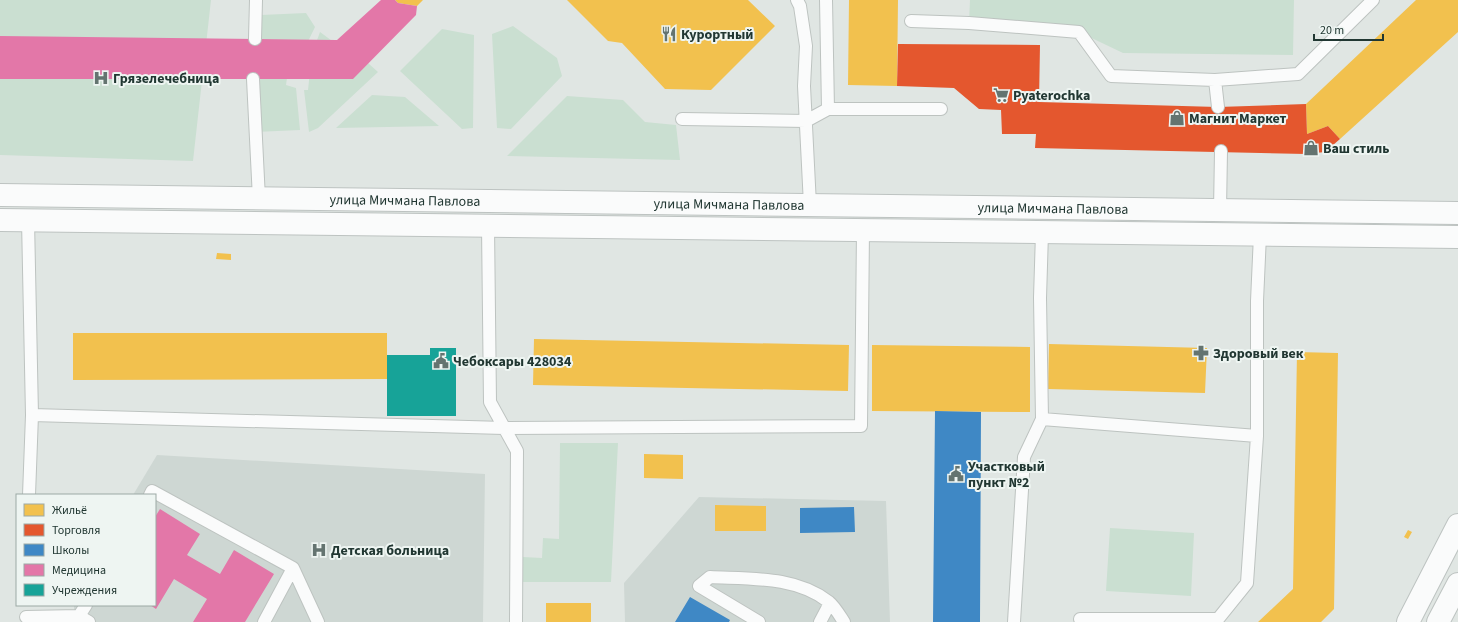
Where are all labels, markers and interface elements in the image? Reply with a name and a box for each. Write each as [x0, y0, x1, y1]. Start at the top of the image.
scale bar [1314, 16, 1383, 42]
text: 20 m [1320, 22, 1344, 39]
restaurant icon: Курортный [660, 25, 678, 43]
place label: Курортный [681, 25, 754, 45]
hospital icon: Грязелечебница [92, 69, 110, 87]
place label: Грязелечебница [113, 69, 219, 89]
supermarket icon: Pyaterochka [992, 86, 1010, 104]
place label: Pyaterochka [1013, 86, 1091, 106]
shop icon: Магнит Маркет [1168, 109, 1186, 127]
place label: Магнит Маркет [1189, 109, 1287, 129]
shop icon: Ваш стиль [1302, 139, 1320, 157]
place label: Ваш стиль [1323, 139, 1390, 159]
street label: улица Мичмана Павлова [329, 190, 481, 212]
street label: улица Мичмана Павлова [653, 194, 805, 216]
street label: улица Мичмана Павлова [977, 198, 1129, 220]
pharmacy icon: Здоровый век [1192, 344, 1210, 362]
place label: Здоровый век [1213, 344, 1304, 364]
public building icon: Чебоксары 428034 [432, 352, 450, 370]
place label: Чебоксары 428034 [453, 352, 572, 372]
place label: Участковый пункт №2 [968, 457, 1045, 493]
public building icon: Участковый пункт №2 [947, 465, 965, 483]
legend [16, 494, 156, 606]
text: Жильё [52, 502, 87, 519]
text: Торговля [52, 522, 100, 539]
hospital icon: Детская больница [310, 541, 328, 559]
place label: Детская больница [331, 541, 449, 561]
text: Школы [52, 542, 89, 559]
text: Медицина [52, 562, 106, 579]
text: Учреждения [52, 582, 117, 599]

